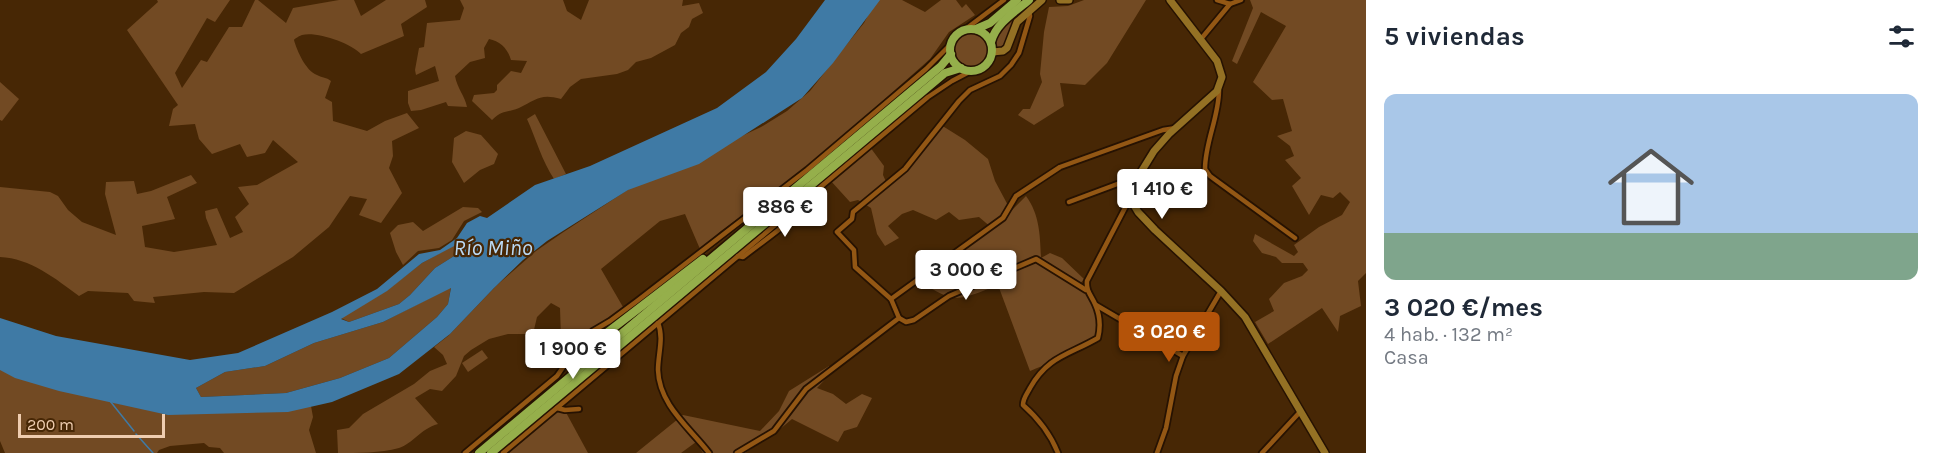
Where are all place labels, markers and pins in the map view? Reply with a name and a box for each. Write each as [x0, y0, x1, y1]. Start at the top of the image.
pin: 1 410 € [1107, 169, 1217, 220]
pin: 886 € [743, 187, 827, 238]
pin: 3 000 € [911, 250, 1021, 301]
pin: 3 020 € [1114, 312, 1224, 363]
pin: 1 900 € [518, 329, 628, 380]

